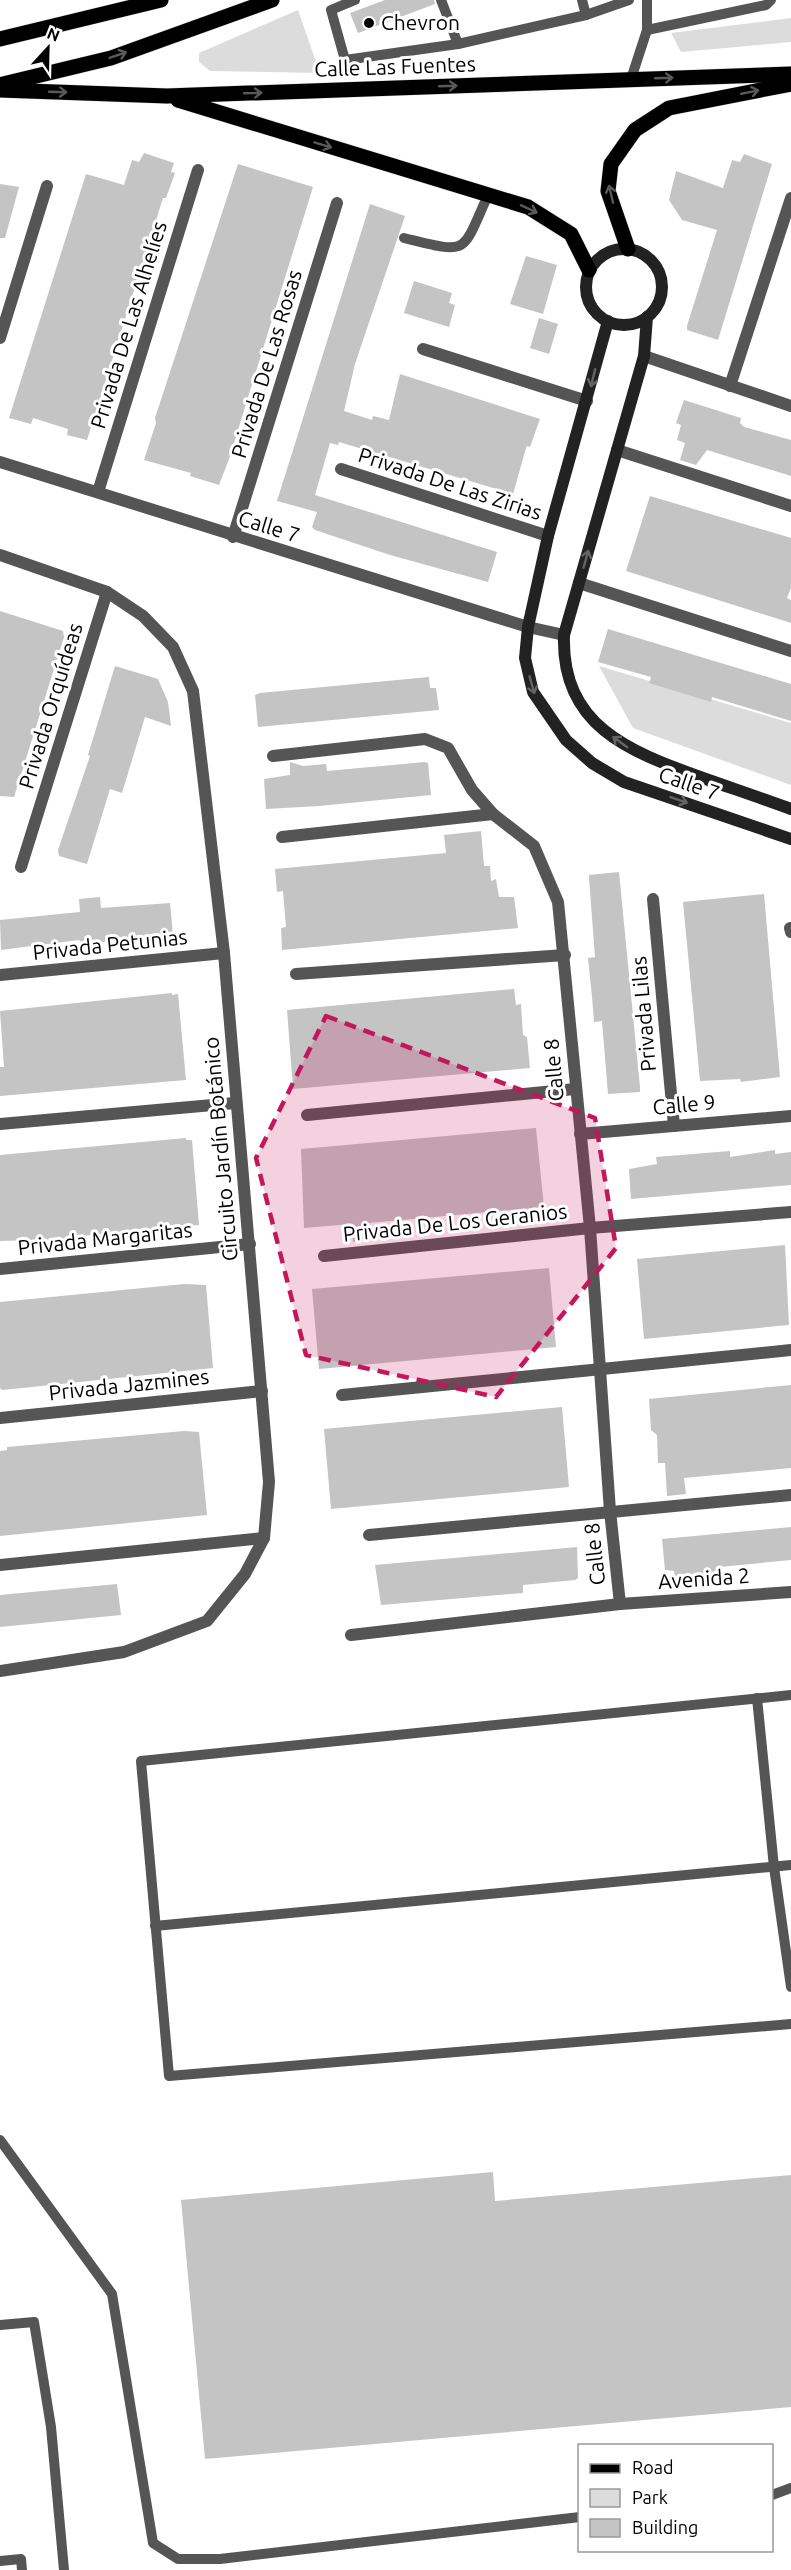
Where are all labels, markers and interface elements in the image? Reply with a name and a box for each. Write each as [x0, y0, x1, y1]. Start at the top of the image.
place label: Chevron [381, 10, 460, 34]
marker: Chevron [362, 16, 376, 30]
north arrow [18, 18, 78, 78]
text: N [45, 24, 63, 45]
one-way arrow [108, 49, 127, 60]
street label: Calle Las Fuentes [314, 51, 476, 81]
one-way arrow [654, 73, 674, 84]
one-way arrow [438, 80, 458, 92]
one-way arrow [48, 86, 68, 97]
one-way arrow [740, 86, 759, 97]
one-way arrow [243, 87, 263, 99]
one-way arrow [313, 140, 332, 151]
one-way arrow [605, 185, 616, 204]
one-way arrow [520, 204, 538, 216]
street label: Privada De Las Alhelíes [85, 218, 171, 431]
street label: Privada De Las Rosas [226, 267, 306, 461]
one-way arrow [587, 368, 599, 387]
street label: Privada De Las Zirias [356, 442, 545, 524]
street label: Calle 7 [236, 505, 303, 547]
one-way arrow [581, 550, 592, 569]
street label: Privada Orquídeas [13, 620, 87, 791]
one-way arrow [527, 675, 538, 694]
one-way arrow [612, 736, 628, 749]
street label: Calle 7 [656, 761, 723, 805]
one-way arrow [669, 796, 688, 807]
street label: Privada Petunias [31, 924, 188, 964]
street label: Privada Lilas [626, 955, 660, 1073]
street label: Circuito Jardín Botánico [198, 1036, 242, 1262]
street label: Calle 8 [538, 1038, 568, 1102]
street label: Calle 9 [652, 1089, 716, 1119]
street label: Privada De Los Geranios [342, 1198, 568, 1246]
street label: Privada Margaritas [16, 1217, 193, 1259]
street label: Privada Jazmines [47, 1364, 210, 1404]
street label: Calle 8 [579, 1522, 609, 1587]
street label: Avenida 2 [657, 1563, 751, 1593]
legend [578, 2444, 773, 2552]
text: Road [632, 2457, 674, 2477]
text: Park [632, 2487, 668, 2507]
text: Building [632, 2517, 698, 2537]

